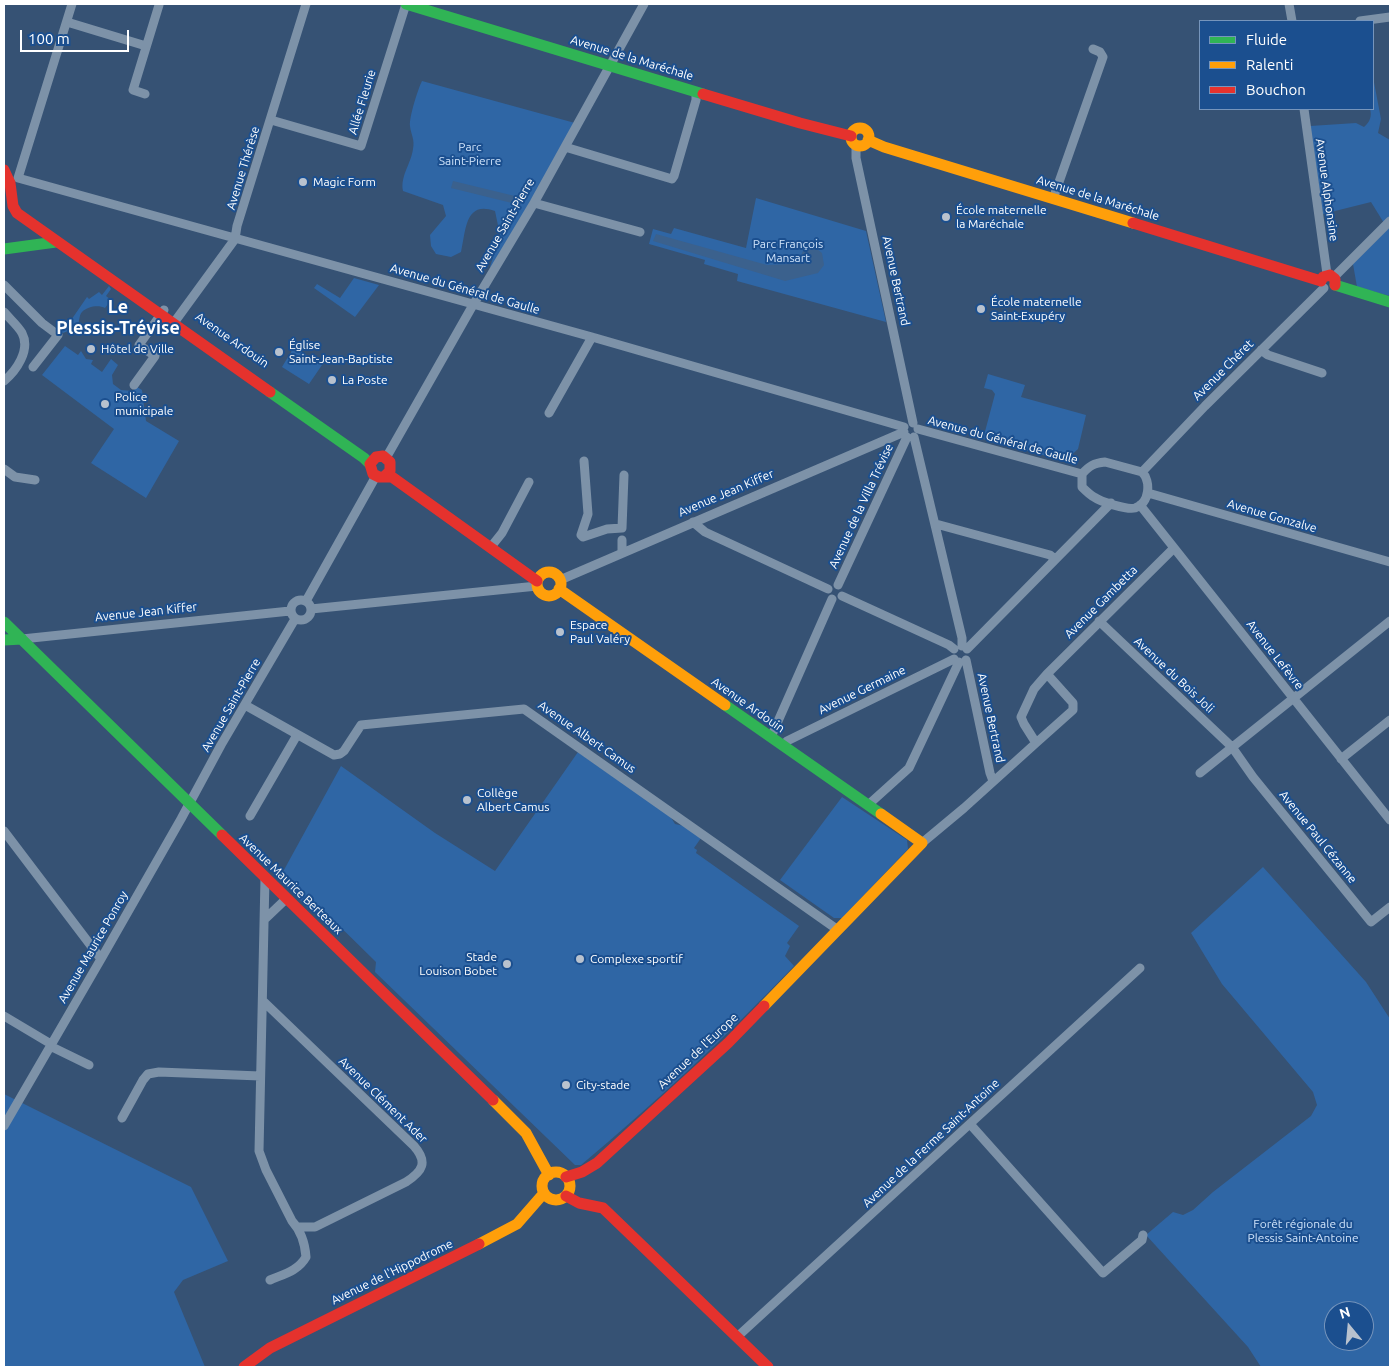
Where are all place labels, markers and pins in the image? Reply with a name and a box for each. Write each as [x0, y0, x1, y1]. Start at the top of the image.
place label: Magic Form [313, 175, 376, 189]
marker: Magic Form [297, 176, 309, 188]
place label: École maternelle la Maréchale [956, 203, 1047, 231]
marker: École maternelle la Maréchale [940, 211, 952, 223]
place label: École maternelle Saint-Exupéry [991, 295, 1082, 323]
marker: École maternelle Saint-Exupéry [975, 303, 987, 315]
place label: Église Saint-Jean-Baptiste [289, 338, 393, 366]
place label: Hôtel de Ville [101, 342, 174, 356]
marker: Hôtel de Ville [85, 343, 97, 355]
marker: Église Saint-Jean-Baptiste [273, 346, 285, 358]
place label: La Poste [342, 373, 388, 387]
marker: La Poste [326, 374, 338, 386]
place label: Police municipale [115, 390, 173, 418]
marker: Police municipale [99, 398, 111, 410]
place label: Espace Paul Valéry [570, 618, 630, 646]
marker: Espace Paul Valéry [554, 626, 566, 638]
place label: Collège Albert Camus [477, 786, 550, 814]
marker: Collège Albert Camus [461, 794, 473, 806]
place label: Stade Louison Bobet [419, 950, 497, 978]
place label: Complexe sportif [590, 952, 683, 966]
marker: Complexe sportif [574, 953, 586, 965]
marker: Stade Louison Bobet [501, 958, 513, 970]
place label: City-stade [576, 1078, 630, 1092]
marker: City-stade [560, 1079, 572, 1091]

